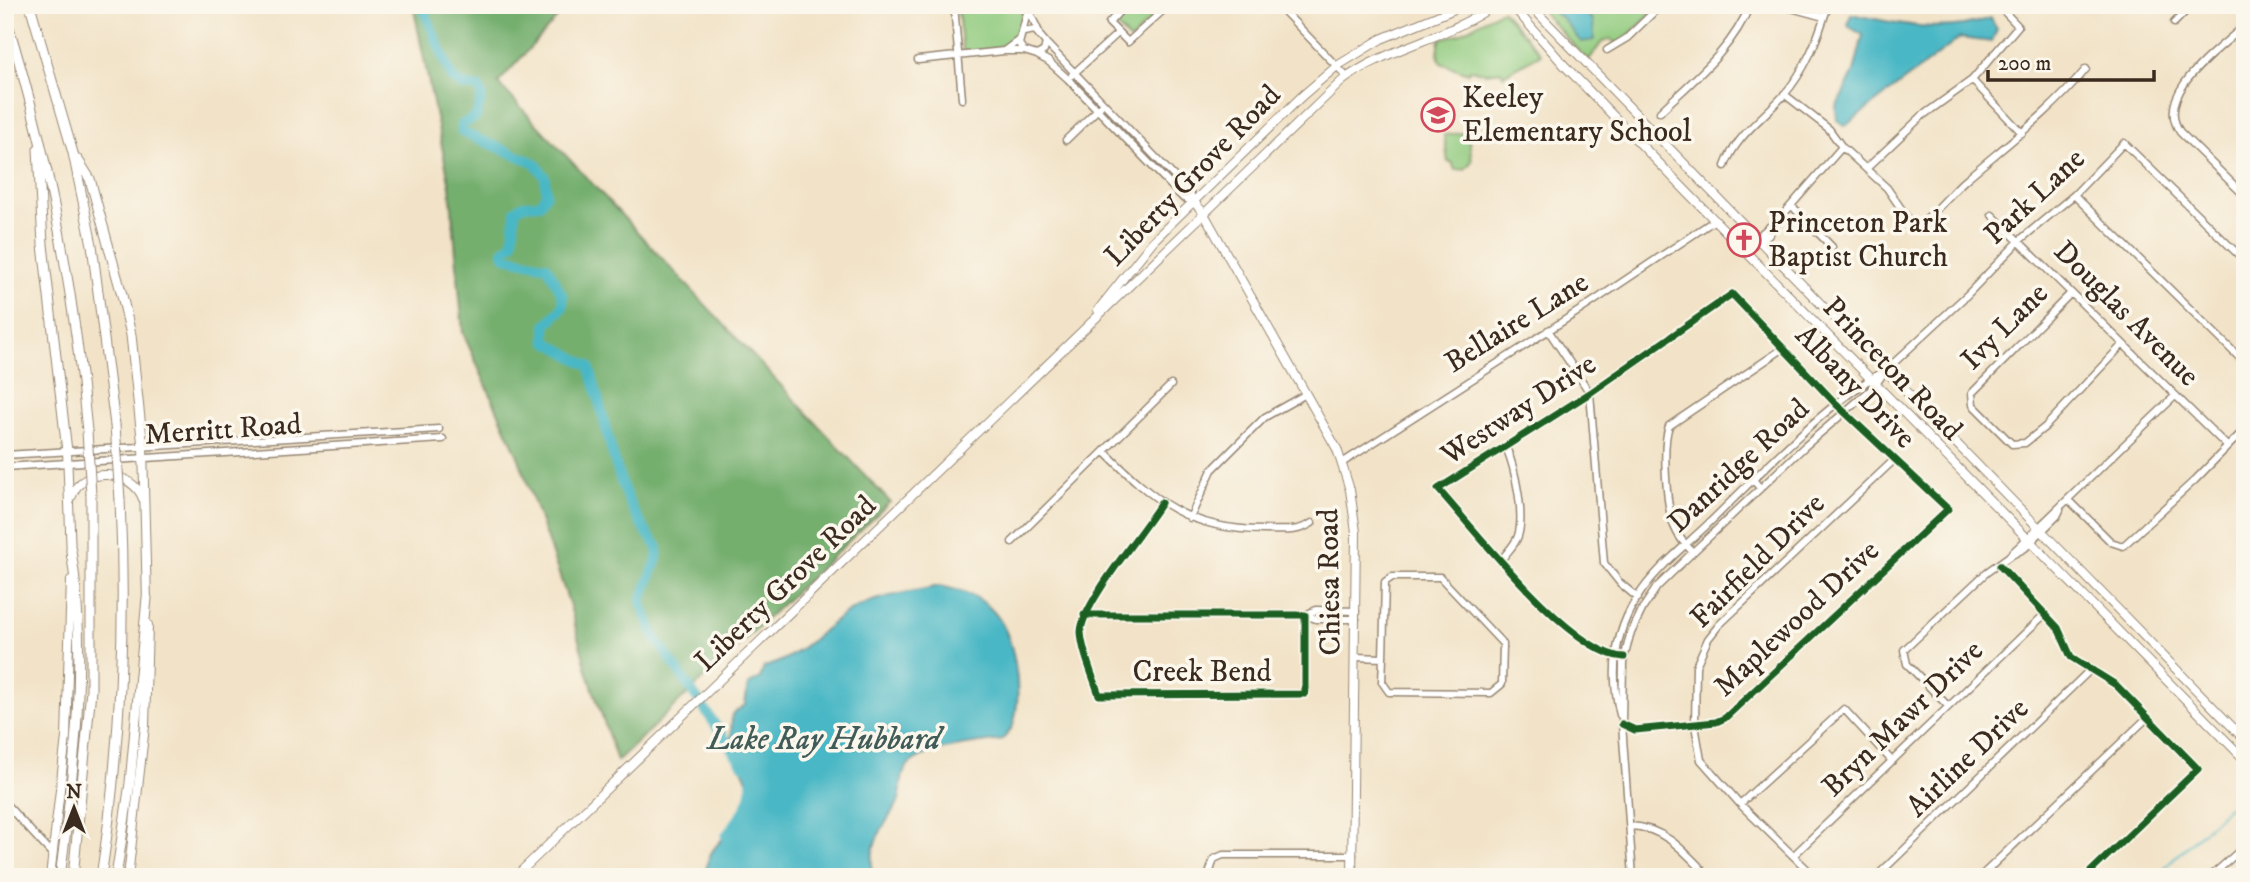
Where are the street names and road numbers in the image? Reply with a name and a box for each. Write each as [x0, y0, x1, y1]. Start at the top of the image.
street label: Liberty Grove Road [1097, 77, 1289, 274]
street label: Park Lane [1977, 141, 2093, 253]
street label: Douglas Avenue [2045, 233, 2207, 395]
street label: Bellaire Lane [1438, 264, 1596, 382]
street label: Ivy Lane [1954, 276, 2056, 378]
street label: Princeton Road [1814, 289, 1970, 449]
street label: Albany Drive [1787, 317, 1923, 457]
street label: Westway Drive [1434, 346, 1603, 474]
street label: Danridge Road [1660, 391, 1818, 541]
street label: Merritt Road [143, 406, 303, 454]
street label: Fairfield Drive [1683, 486, 1833, 636]
street label: Liberty Grove Road [688, 488, 885, 680]
street label: Chiesa Road [1310, 508, 1350, 656]
street label: Maplewood Drive [1707, 533, 1887, 705]
street label: Bryn Mawr Drive [1815, 633, 1991, 805]
street label: Creek Bend [1132, 654, 1272, 691]
street label: Airline Drive [1899, 691, 2037, 825]

